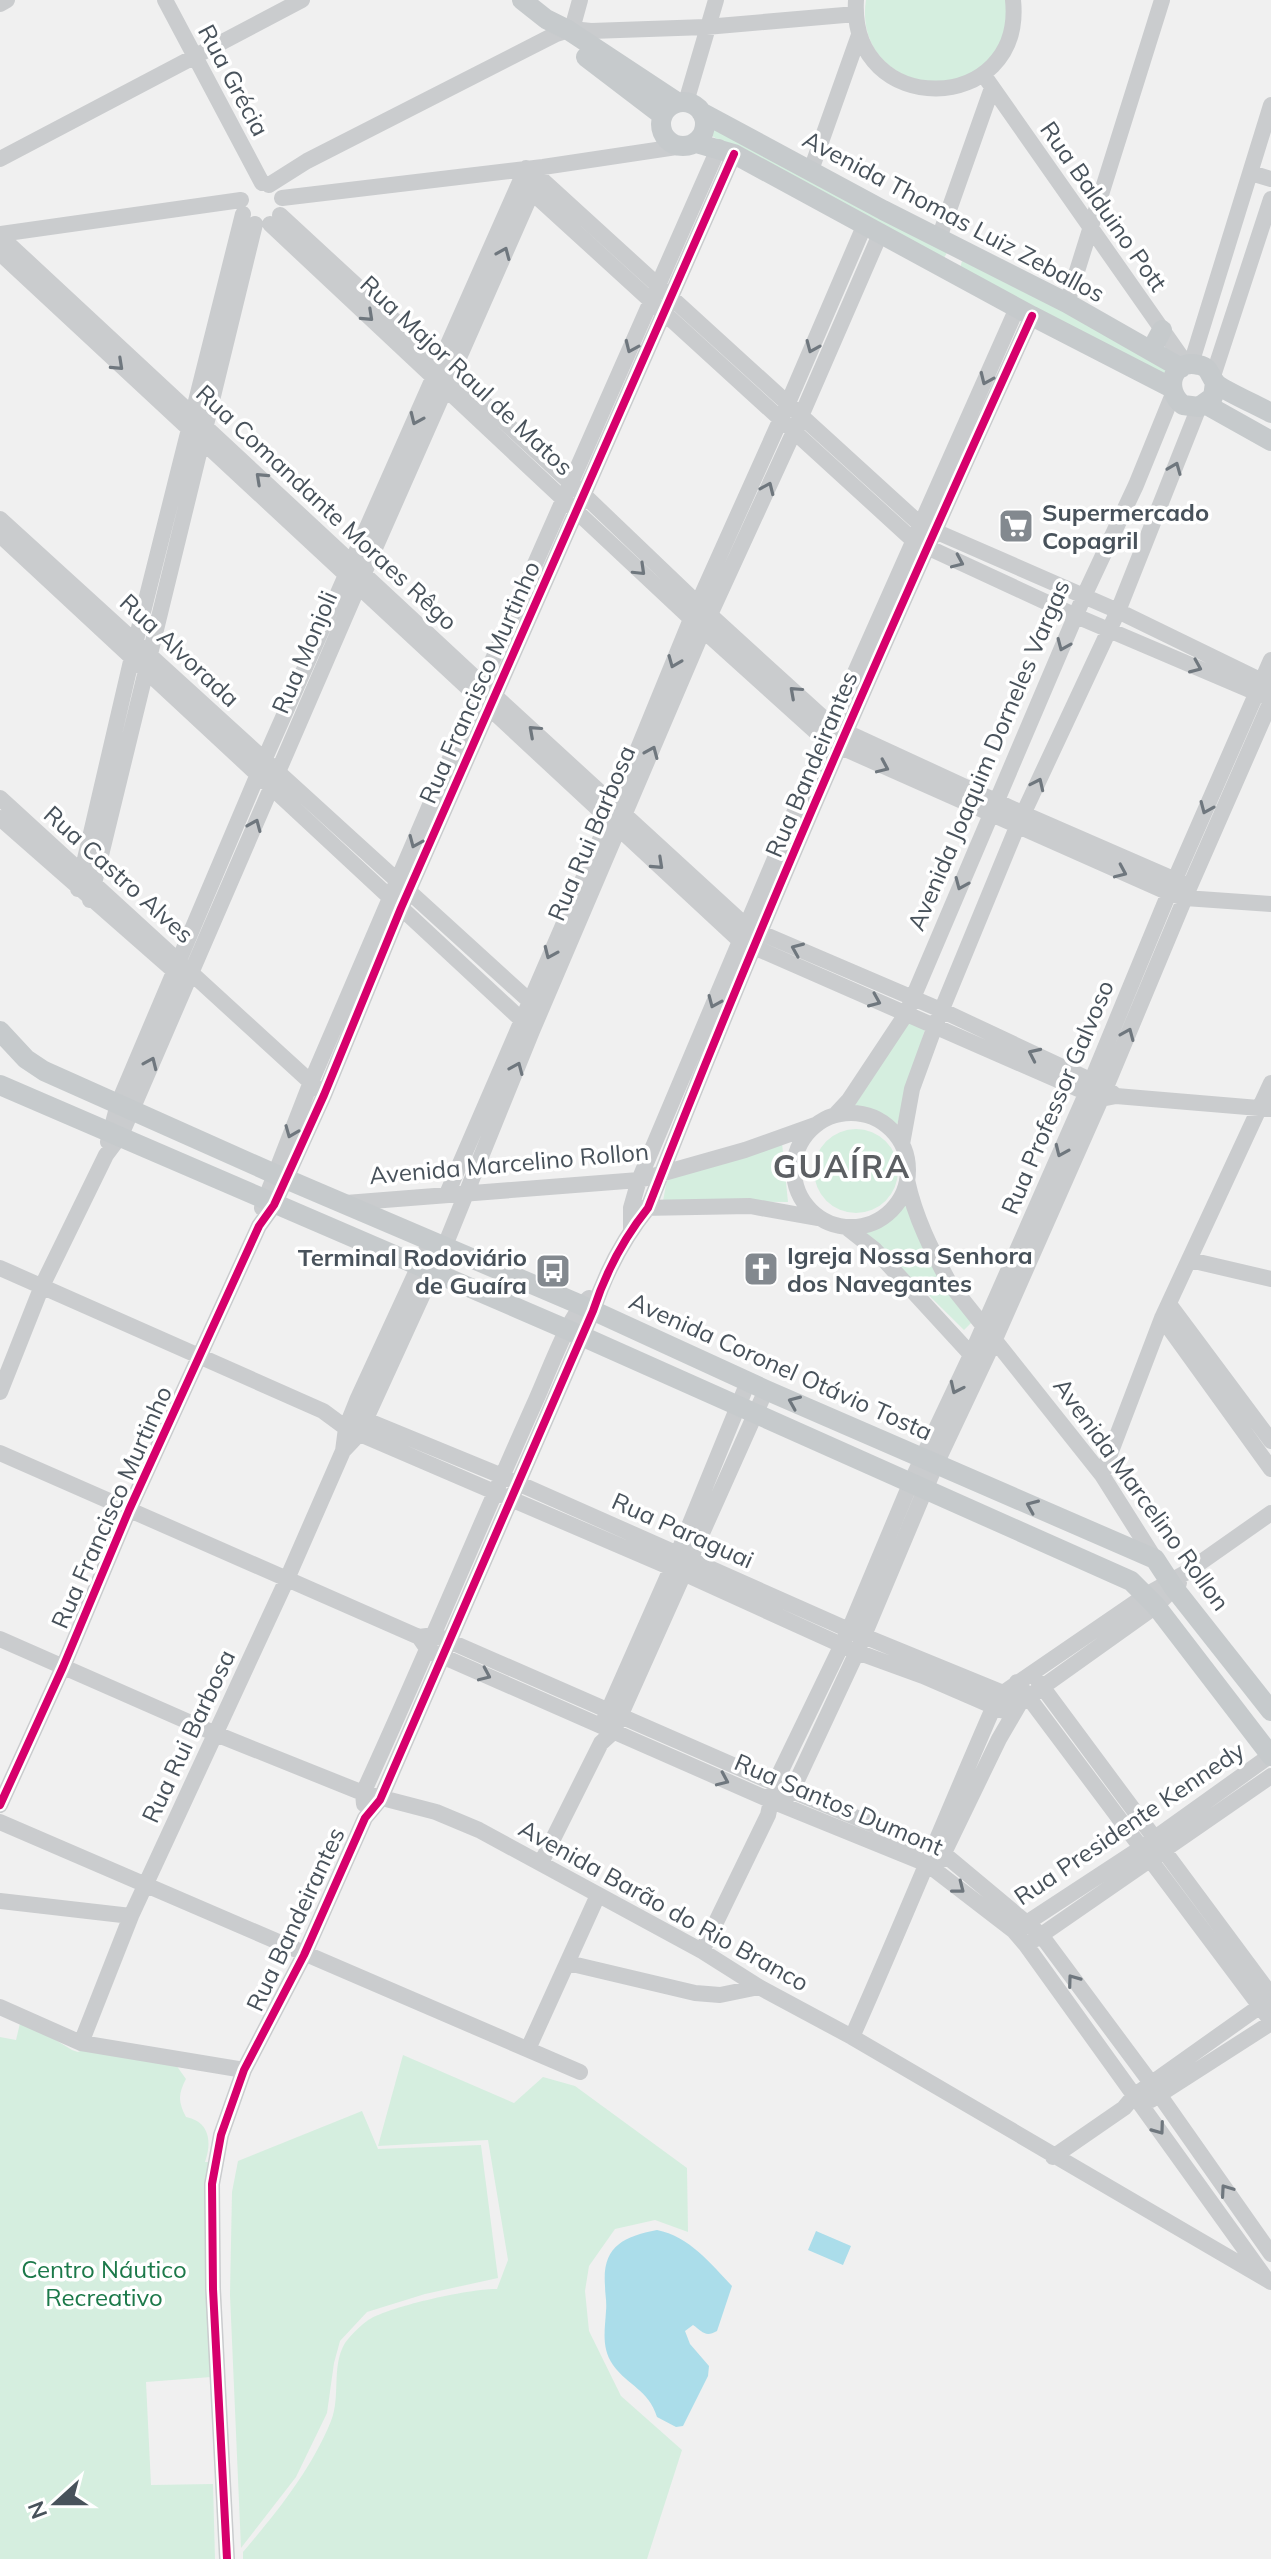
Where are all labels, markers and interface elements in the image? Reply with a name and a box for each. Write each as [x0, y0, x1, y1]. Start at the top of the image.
street label: Rua Grécia [192, 19, 276, 141]
street label: Rua Balduino Pott [1034, 115, 1174, 297]
street label: Avenida Thomas Luiz Zeballos [798, 124, 1110, 308]
one-way arrow [495, 247, 511, 261]
street label: Rua Major Raul de Matos [354, 269, 580, 481]
one-way arrow [359, 306, 373, 321]
one-way arrow [624, 339, 640, 353]
one-way arrow [806, 339, 822, 353]
one-way arrow [108, 355, 123, 369]
one-way arrow [980, 371, 996, 385]
street label: Rua Comandante Moraes Rêgo [190, 378, 464, 636]
one-way arrow [409, 411, 425, 426]
one-way arrow [1165, 462, 1182, 476]
one-way arrow [256, 472, 270, 487]
one-way arrow [758, 482, 774, 496]
place label: Supermercado Copagril [1042, 497, 1209, 555]
supermarket icon: Supermercado Copagril [997, 507, 1035, 545]
one-way arrow [949, 552, 964, 568]
street label: Rua Francisco Murtinho [412, 556, 546, 808]
one-way arrow [631, 560, 645, 575]
street label: Avenida Joaquim Dorneles Vargas [900, 575, 1076, 935]
street label: Rua Monjoli [265, 586, 343, 718]
street label: Rua Alvorada [114, 587, 246, 713]
one-way arrow [1057, 637, 1073, 651]
one-way arrow [667, 654, 683, 668]
one-way arrow [1188, 657, 1202, 673]
street label: Rua Bandeirantes [758, 666, 864, 862]
one-way arrow [790, 687, 804, 702]
one-way arrow [528, 726, 543, 740]
street label: Rua Rui Barbosa [541, 741, 641, 925]
one-way arrow [643, 746, 659, 760]
one-way arrow [875, 757, 890, 773]
one-way arrow [1028, 777, 1044, 792]
street label: Rua Castro Alves [38, 799, 200, 949]
one-way arrow [1200, 800, 1216, 814]
one-way arrow [246, 819, 262, 833]
one-way arrow [408, 833, 424, 848]
one-way arrow [649, 855, 663, 870]
one-way arrow [1113, 863, 1127, 879]
one-way arrow [955, 876, 971, 891]
one-way arrow [790, 942, 805, 958]
one-way arrow [544, 944, 560, 959]
street label: Rua Professor Galvoso [994, 975, 1120, 1219]
one-way arrow [867, 991, 881, 1007]
one-way arrow [708, 994, 724, 1009]
one-way arrow [1118, 1028, 1134, 1042]
one-way arrow [1028, 1048, 1043, 1064]
one-way arrow [141, 1057, 157, 1072]
one-way arrow [507, 1062, 523, 1076]
one-way arrow [284, 1124, 300, 1138]
street label: Avenida Marcelino Rollon [368, 1136, 650, 1190]
one-way arrow [1055, 1142, 1071, 1157]
district label: GUAÍRA [773, 1146, 911, 1186]
place label: Igreja Nossa Senhora dos Navegantes [787, 1240, 1033, 1298]
place label: Terminal Rodoviário de Guaíra [298, 1242, 527, 1300]
church icon: Igreja Nossa Senhora dos Navegantes [742, 1250, 780, 1288]
bus stop icon: Terminal Rodoviário de Guaíra [534, 1252, 572, 1290]
street label: Avenida Coronel Otávio Tosta [625, 1285, 937, 1447]
street label: Avenida Marcelino Rollon [1047, 1372, 1237, 1616]
one-way arrow [949, 1380, 965, 1394]
street label: Rua Francisco Murtinho [44, 1381, 178, 1633]
one-way arrow [788, 1396, 802, 1412]
street label: Rua Paraguai [607, 1485, 759, 1575]
one-way arrow [1026, 1499, 1040, 1515]
street label: Rua Rui Barbosa [135, 1645, 241, 1827]
one-way arrow [477, 1666, 491, 1682]
street label: Rua Presidente Kennedy [1008, 1735, 1250, 1911]
street label: Rua Santos Dumont [730, 1746, 948, 1862]
one-way arrow [715, 1770, 729, 1786]
street label: Avenida Barão do Rio Branco [514, 1813, 814, 1997]
street label: Rua Bandeirantes [239, 1822, 351, 2016]
one-way arrow [949, 1878, 964, 1893]
one-way arrow [1069, 1974, 1083, 1988]
one-way arrow [1149, 2121, 1164, 2135]
one-way arrow [1221, 2184, 1236, 2198]
park label: Centro Náutico Recreativo [21, 2254, 187, 2312]
north arrow [16, 2463, 96, 2543]
text: N [21, 2497, 53, 2523]

